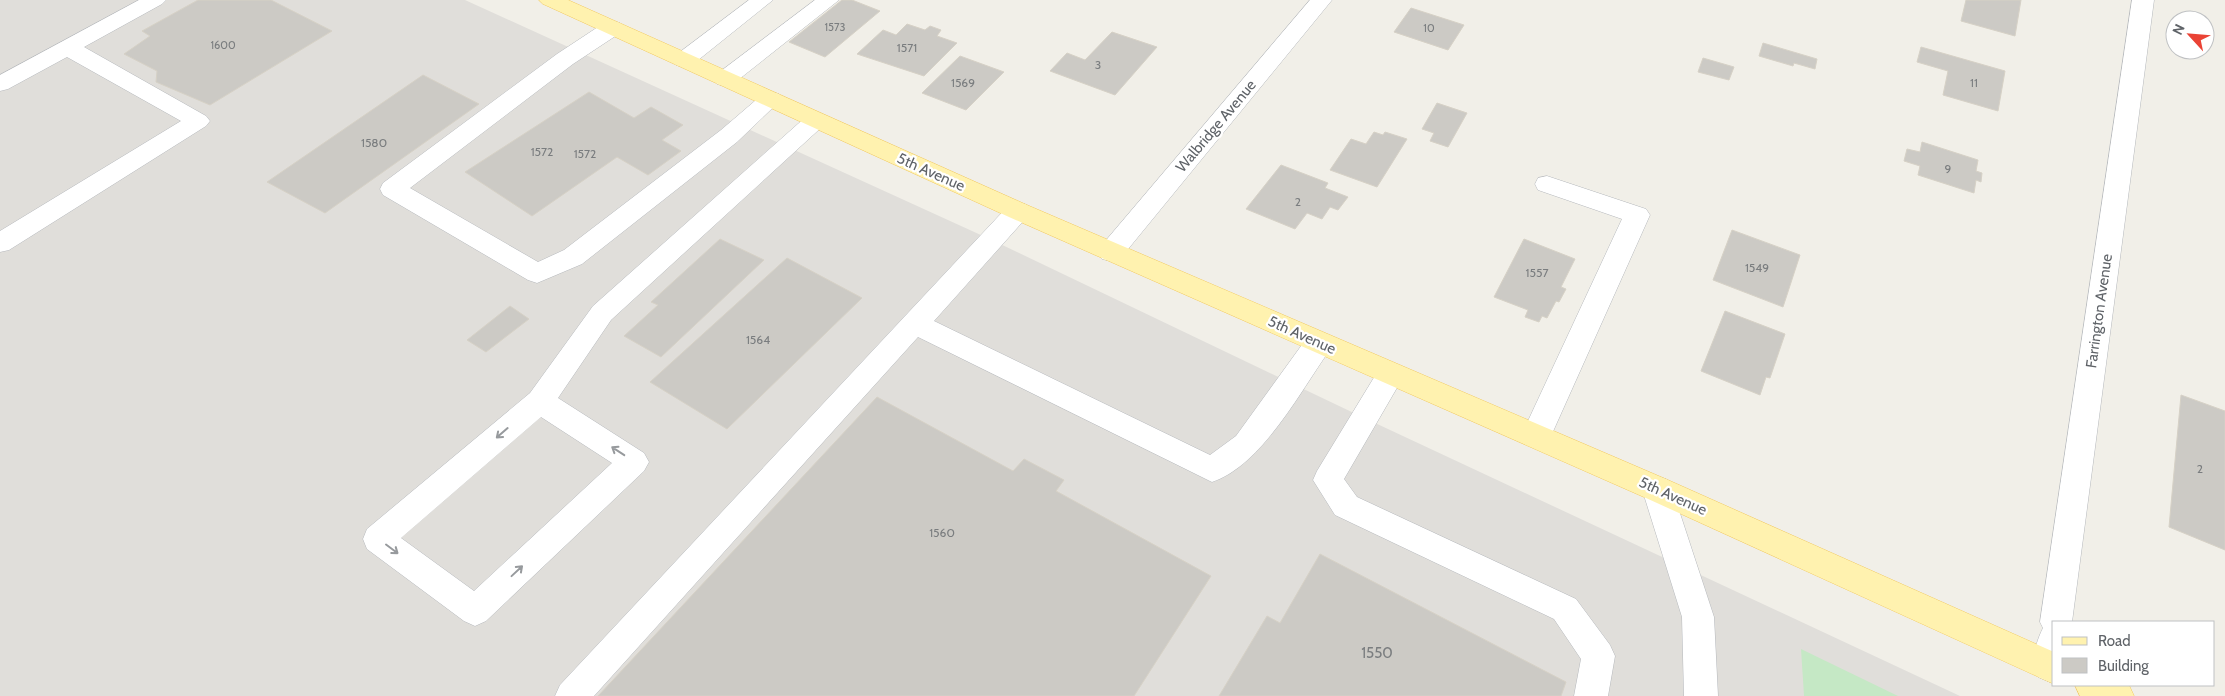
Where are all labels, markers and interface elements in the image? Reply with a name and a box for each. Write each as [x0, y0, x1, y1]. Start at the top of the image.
north arrow [2165, 10, 2215, 60]
house number: 1573 [824, 20, 846, 34]
house number: 10 [1423, 21, 1435, 35]
text: N [2168, 21, 2189, 38]
house number: 1600 [210, 38, 236, 52]
house number: 1571 [897, 40, 917, 55]
house number: 3 [1095, 57, 1101, 72]
house number: 1569 [951, 75, 975, 90]
house number: 11 [1970, 75, 1978, 90]
street label: Walbridge Avenue [1172, 76, 1260, 176]
house number: 1580 [361, 135, 387, 150]
house number: 1572 [531, 144, 553, 159]
house number: 1572 [574, 146, 596, 161]
street label: 5th Avenue [894, 149, 968, 195]
house number: 9 [1945, 161, 1952, 176]
house number: 2 [1295, 194, 1301, 209]
street label: Farrington Avenue [2082, 252, 2116, 369]
house number: 1549 [1745, 260, 1769, 275]
house number: 1557 [1526, 265, 1548, 280]
street label: 5th Avenue [1265, 312, 1339, 358]
house number: 1564 [746, 332, 770, 347]
one-way arrow [496, 427, 509, 438]
one-way arrow [611, 446, 625, 456]
house number: 2 [2197, 461, 2203, 476]
street label: 5th Avenue [1636, 473, 1710, 519]
house number: 1560 [929, 525, 955, 540]
one-way arrow [385, 544, 399, 554]
one-way arrow [511, 565, 524, 577]
legend [2052, 621, 2215, 686]
text: Road [2098, 632, 2131, 650]
house number: 1550 [1361, 644, 1393, 662]
text: Building [2098, 657, 2149, 675]

